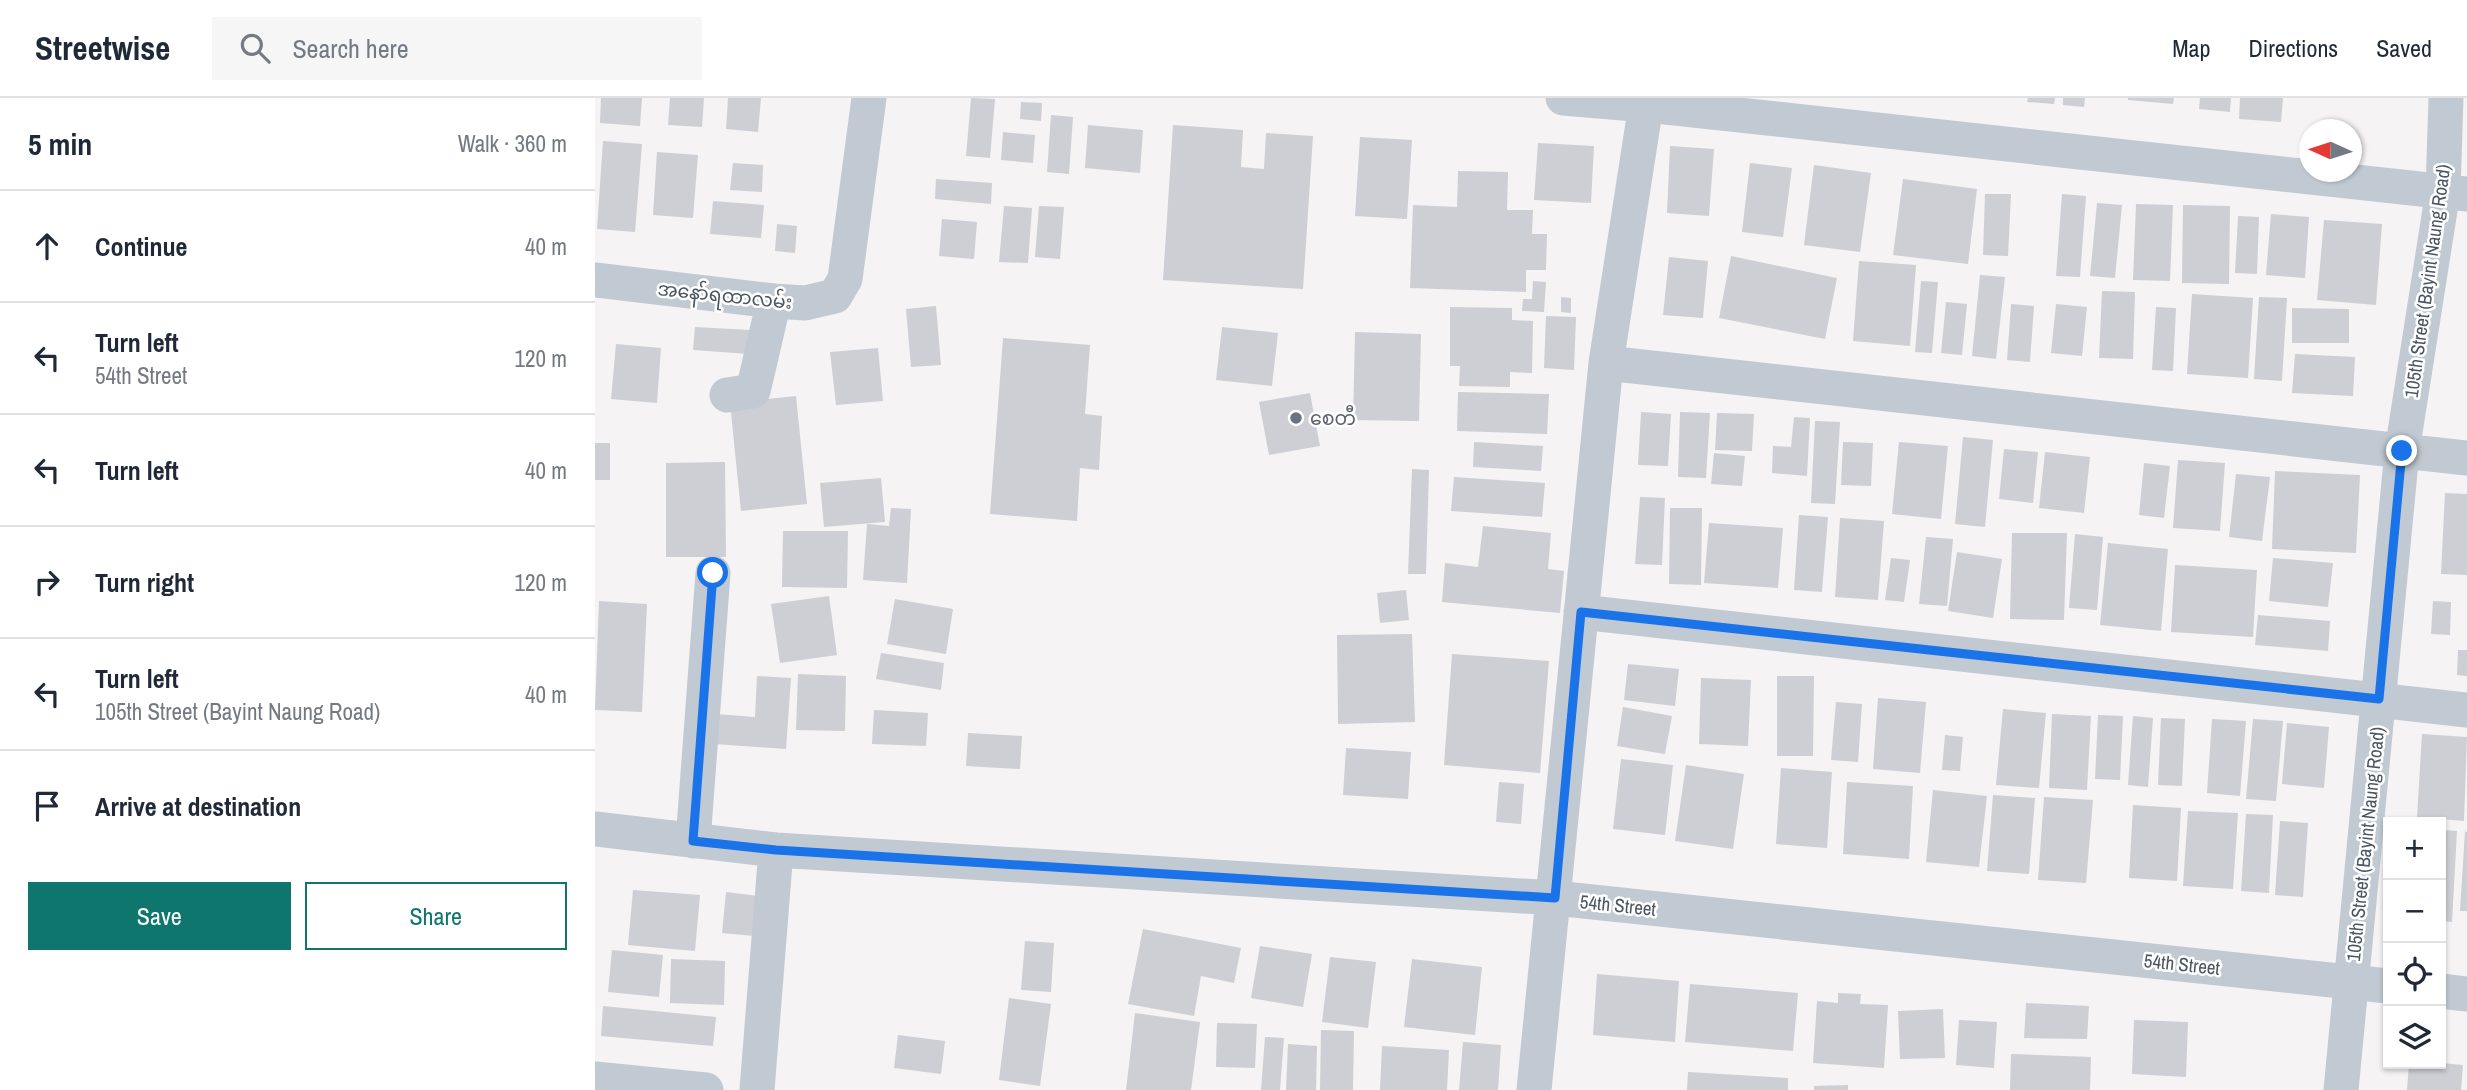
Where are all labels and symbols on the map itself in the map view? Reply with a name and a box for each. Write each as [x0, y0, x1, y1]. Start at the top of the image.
north arrow [2299, 119, 2362, 182]
street label: 105th Street (Bayint Naung Road) [2398, 163, 2456, 399]
street label: အနော်ရထာလမ်း [656, 274, 794, 318]
place label: စေတီ [1310, 404, 1356, 431]
marker: စေတီ [1288, 410, 1304, 426]
route end [2386, 435, 2417, 466]
route start [697, 557, 728, 588]
street label: 105th Street (Bayint Naung Road) [2340, 725, 2390, 963]
street label: 54th Street [1579, 888, 1658, 922]
street label: 54th Street [2143, 947, 2222, 981]

